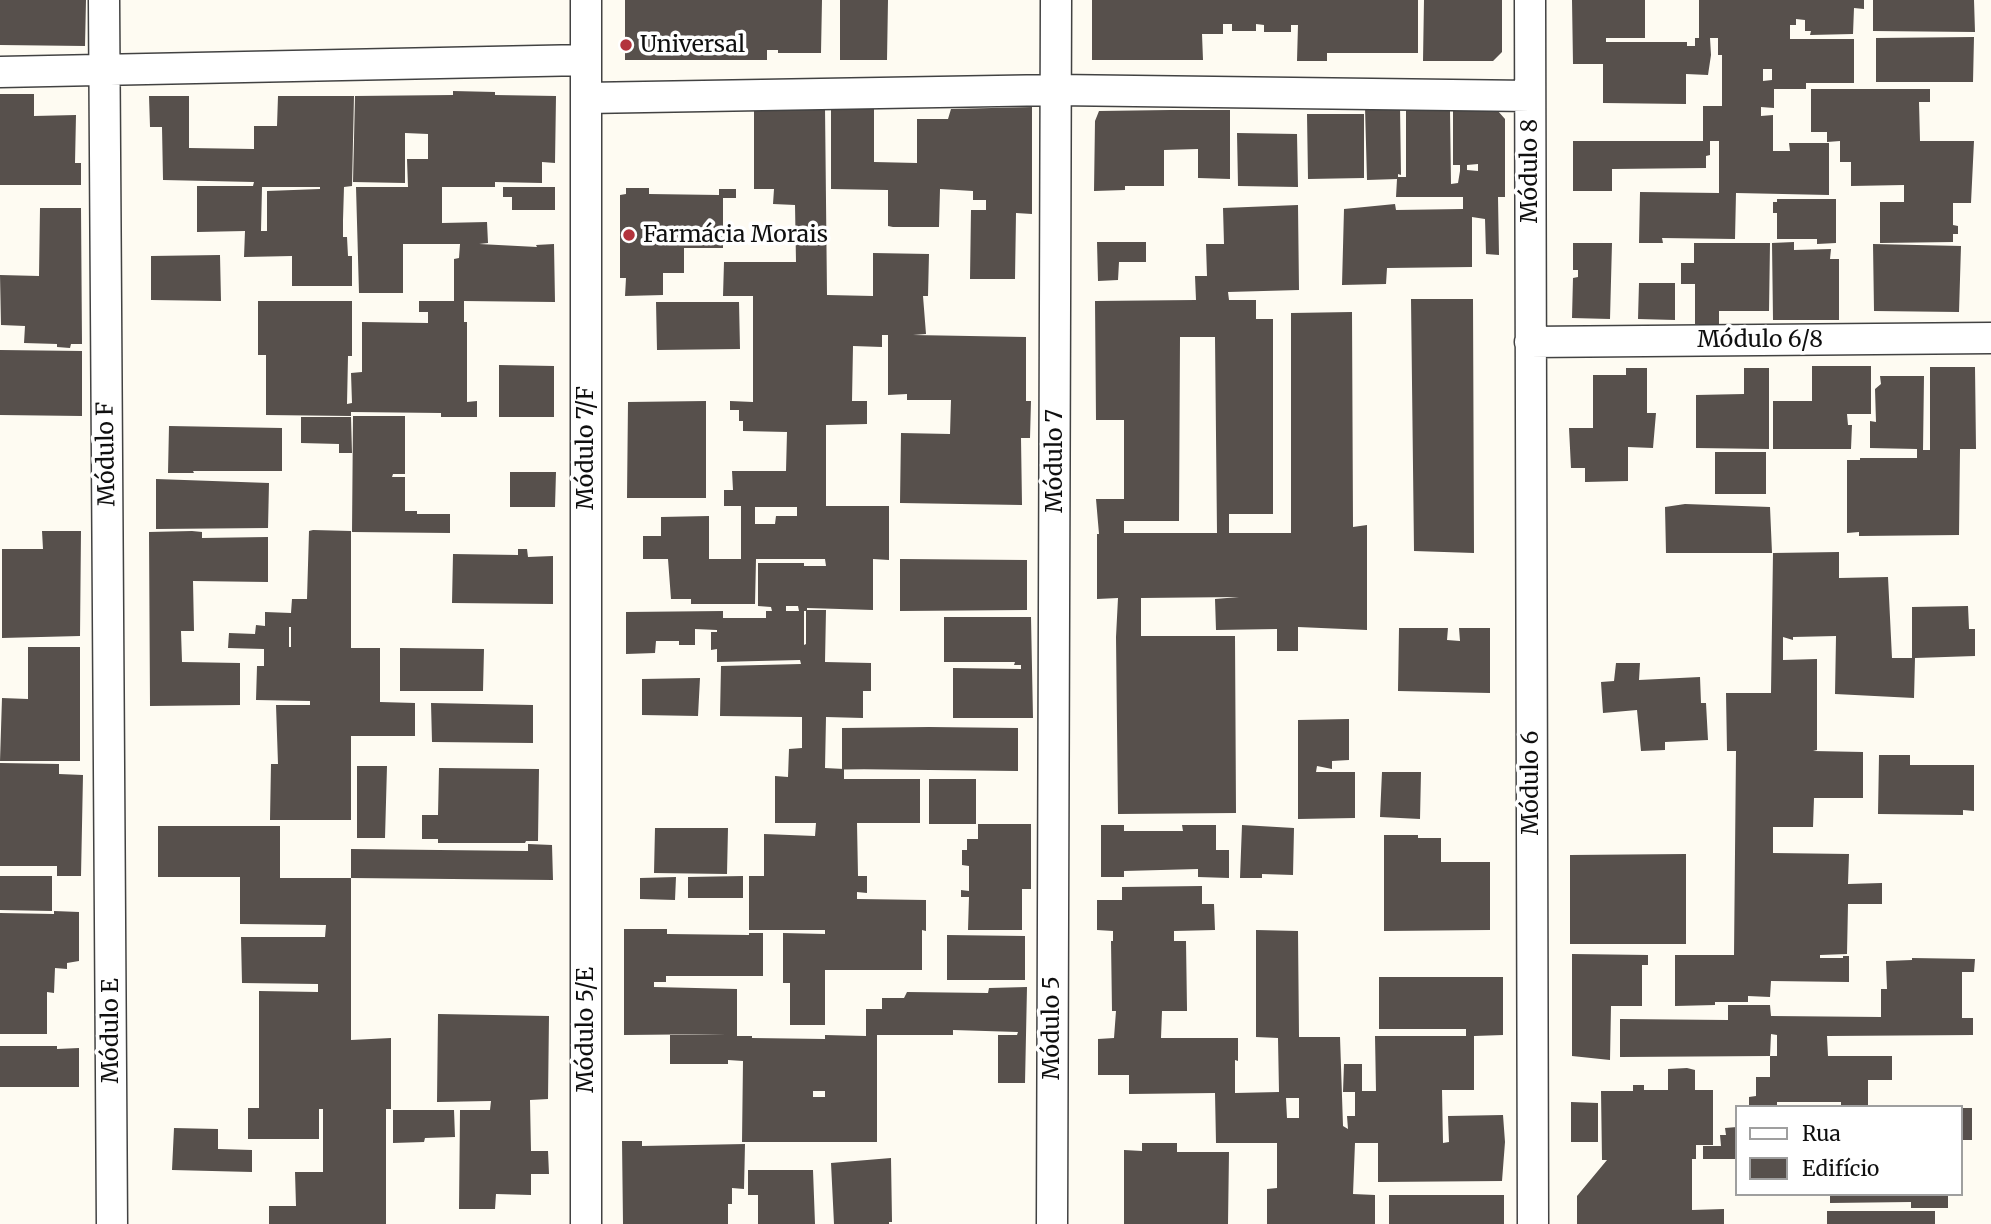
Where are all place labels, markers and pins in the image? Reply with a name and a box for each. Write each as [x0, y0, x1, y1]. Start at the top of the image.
place label: Universal [640, 31, 745, 59]
marker: Universal [618, 37, 634, 53]
place label: Farmácia Morais [643, 221, 828, 249]
marker: Farmácia Morais [621, 227, 637, 243]

